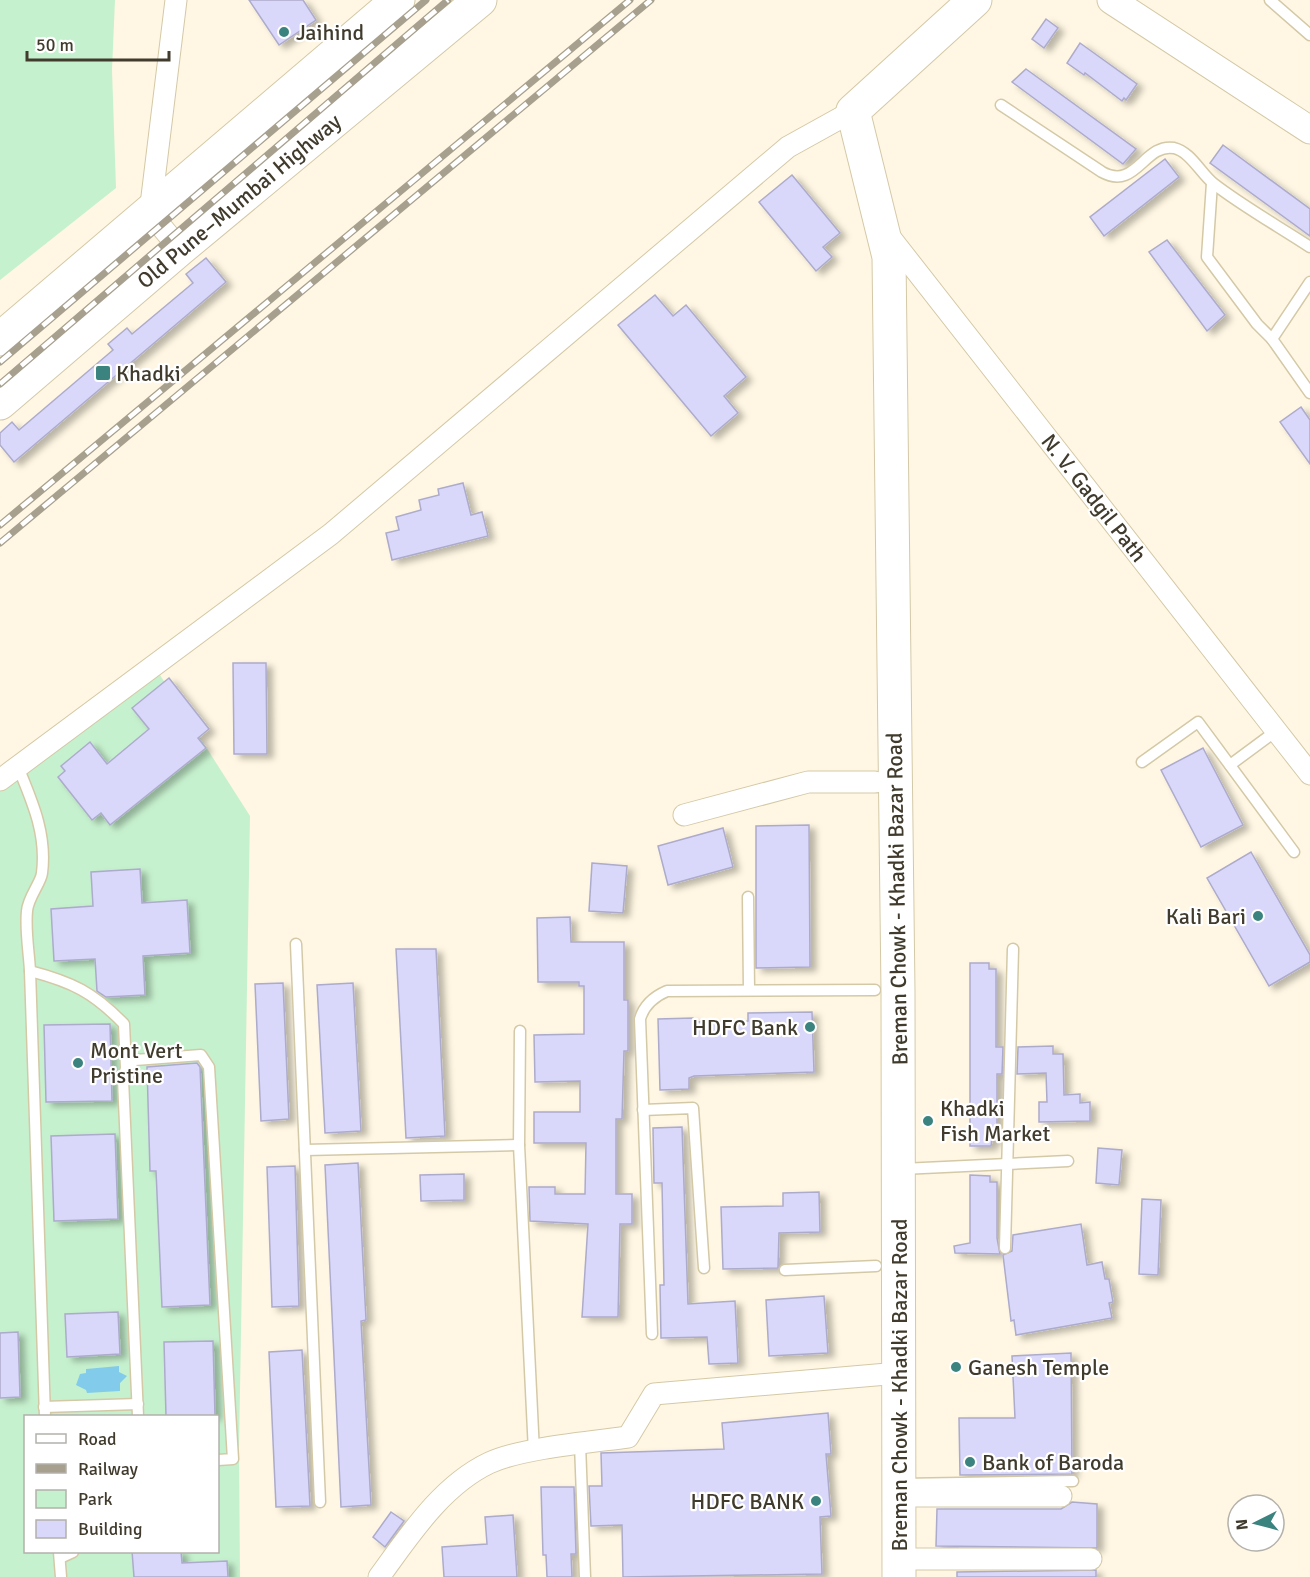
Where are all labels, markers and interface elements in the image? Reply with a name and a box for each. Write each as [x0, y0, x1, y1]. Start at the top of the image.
place label: Jaihind [296, 19, 364, 46]
scale bar [27, 24, 170, 62]
marker: Jaihind [277, 25, 291, 39]
text: 50 m [36, 34, 74, 56]
street label: Old Pune–Mumbai Highway [131, 107, 347, 294]
place label: Khadki [116, 360, 181, 387]
marker: Khadki [94, 364, 112, 382]
street label: N. V. Gadgil Path [1036, 429, 1152, 567]
street label: Breman Chowk - Khadki Bazar Road [881, 732, 913, 1066]
place label: Kali Bari [1166, 903, 1246, 930]
marker: Kali Bari [1251, 909, 1265, 923]
place label: HDFC Bank [692, 1014, 798, 1041]
marker: HDFC Bank [803, 1020, 817, 1034]
place label: Mont Vert Pristine [90, 1037, 183, 1089]
marker: Mont Vert Pristine [71, 1056, 85, 1070]
place label: Khadki Fish Market [940, 1095, 1051, 1147]
marker: Khadki Fish Market [921, 1114, 935, 1128]
street label: Breman Chowk - Khadki Bazar Road [886, 1219, 913, 1551]
place label: Ganesh Temple [968, 1354, 1109, 1381]
marker: Ganesh Temple [949, 1360, 963, 1374]
legend [24, 1415, 219, 1553]
text: Road [78, 1428, 117, 1450]
place label: Bank of Baroda [982, 1449, 1124, 1476]
marker: Bank of Baroda [963, 1455, 977, 1469]
text: Railway [78, 1458, 139, 1480]
text: Park [78, 1488, 113, 1510]
place label: HDFC BANK [691, 1488, 804, 1515]
north arrow [1226, 1493, 1286, 1553]
marker: HDFC BANK [809, 1494, 823, 1508]
text: Building [78, 1518, 142, 1540]
text: N [1232, 1518, 1253, 1531]

